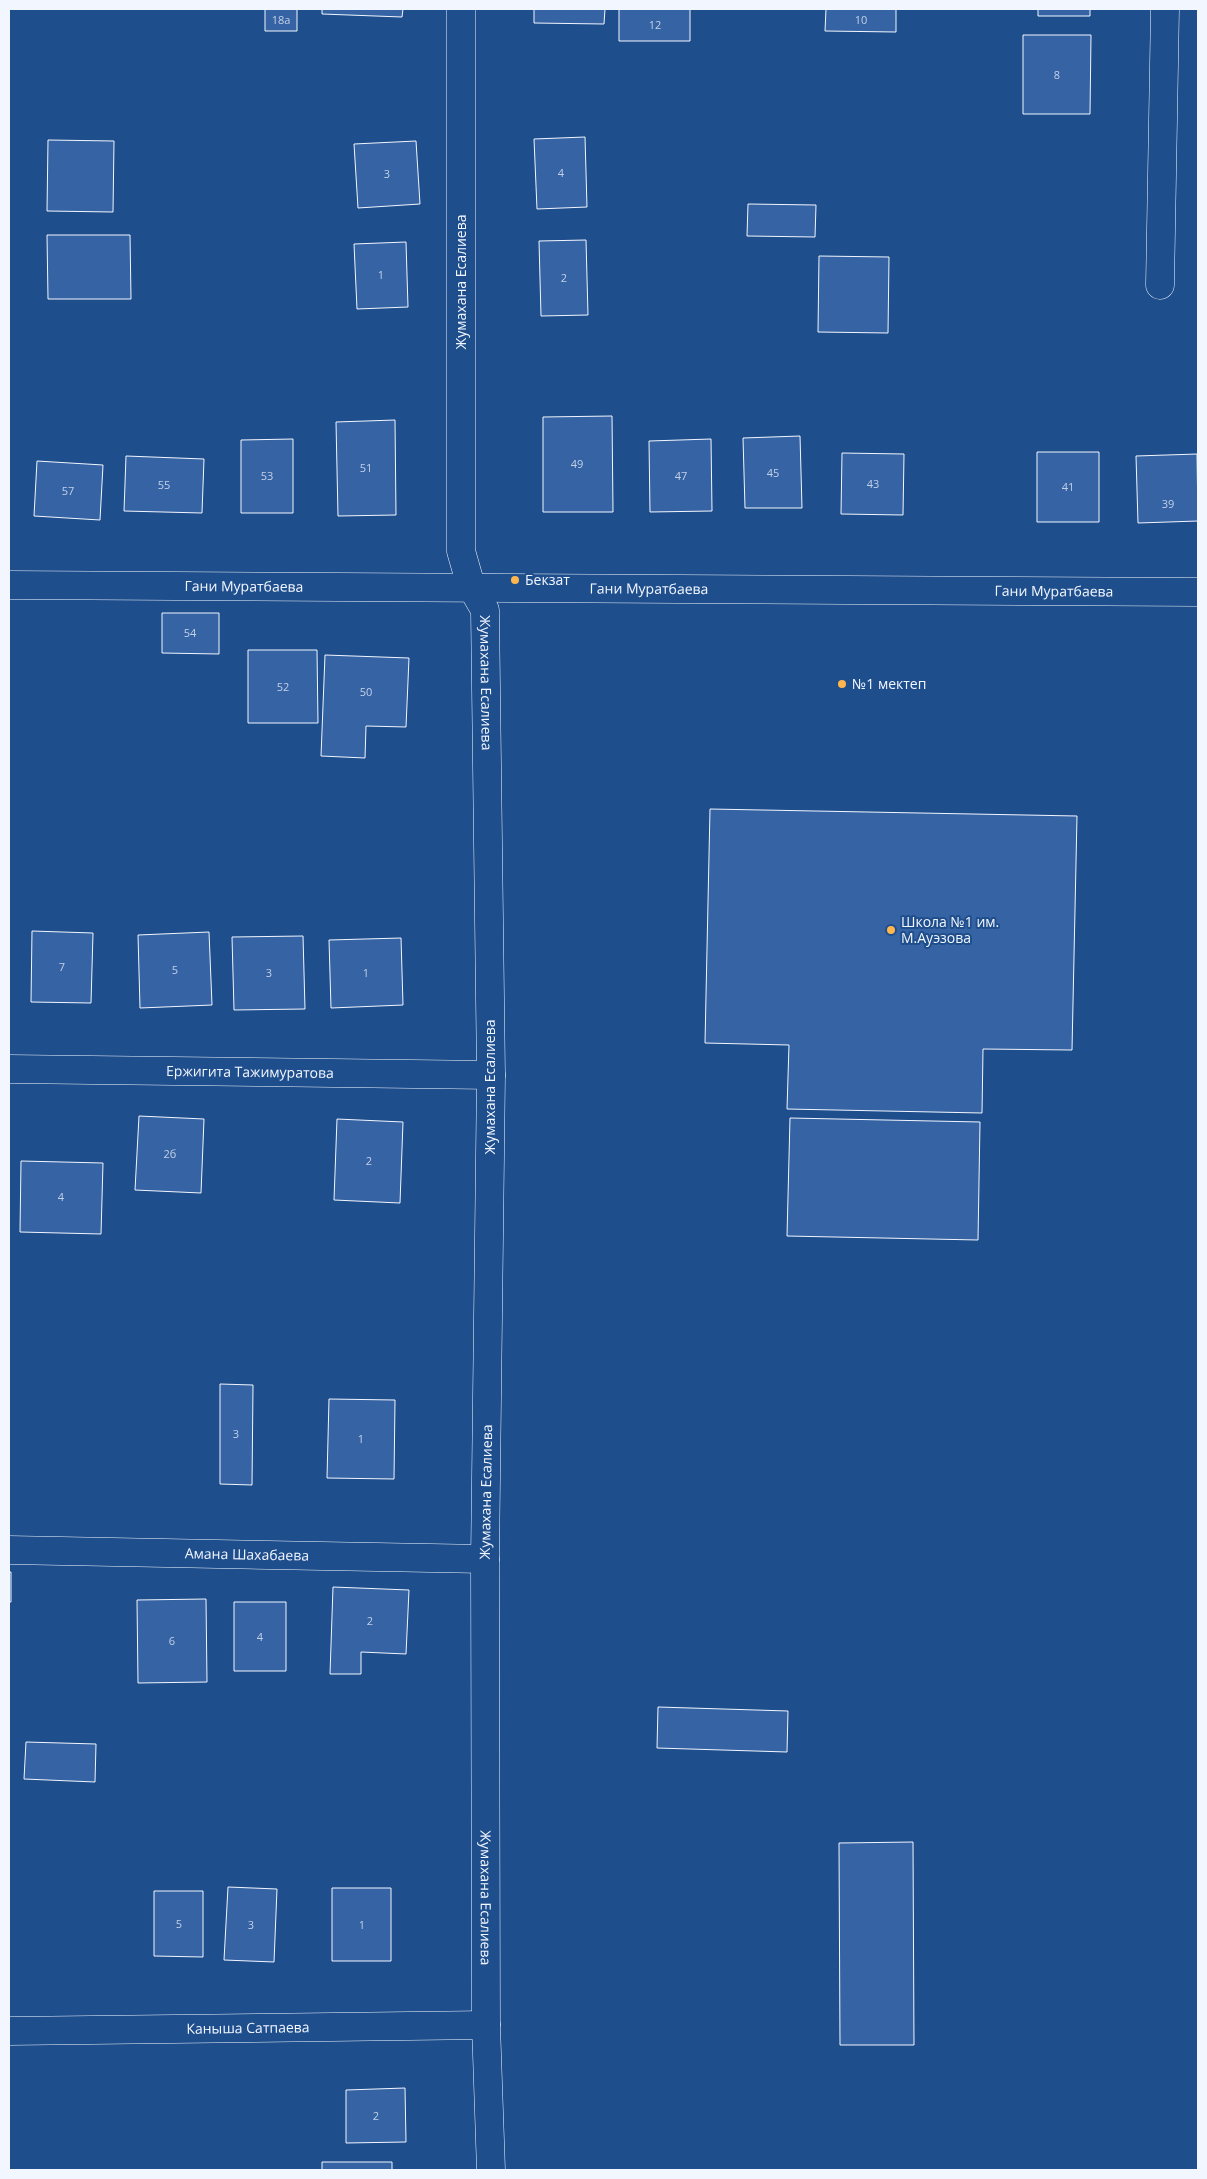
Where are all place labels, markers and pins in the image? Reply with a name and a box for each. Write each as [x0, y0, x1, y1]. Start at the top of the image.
place label: Бекзат [525, 570, 570, 589]
marker: Бекзат [509, 574, 521, 586]
place label: №1 мектеп [852, 674, 926, 693]
marker: №1 мектеп [836, 678, 848, 690]
place label: Школа №1 им. М.Ауэзова [901, 912, 999, 947]
marker: Школа №1 им. М.Ауэзова [885, 924, 897, 936]

